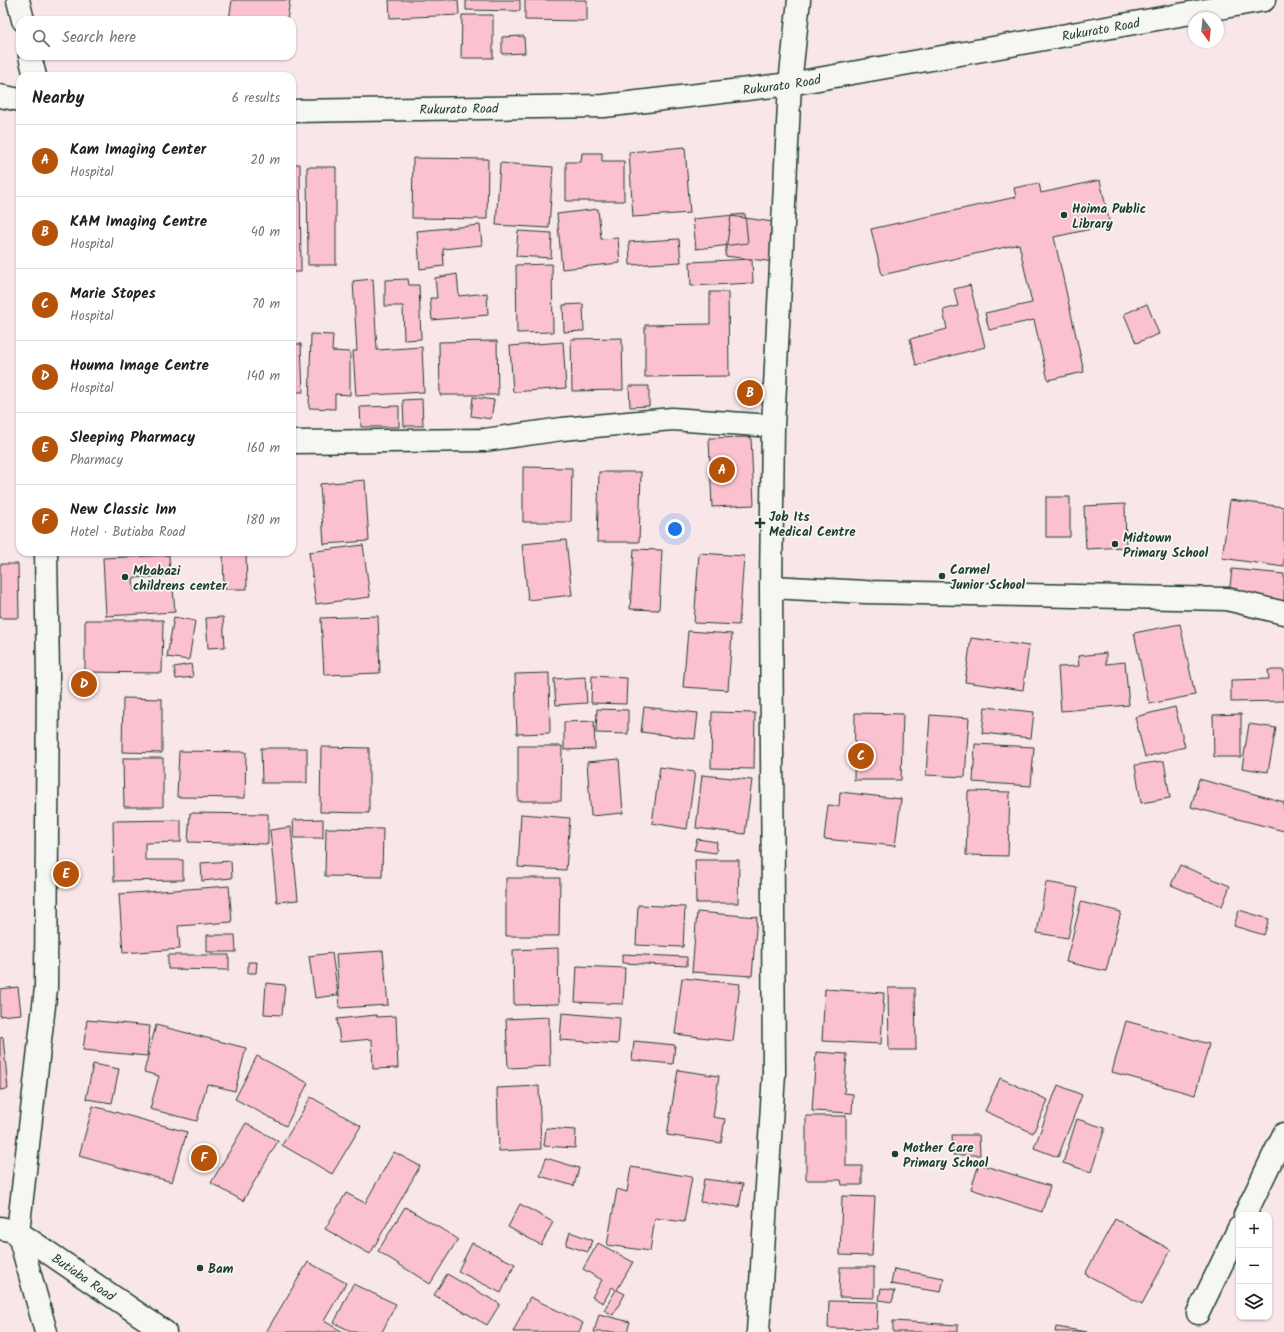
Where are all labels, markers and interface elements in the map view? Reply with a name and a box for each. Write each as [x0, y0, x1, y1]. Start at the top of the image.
north arrow [1188, 12, 1224, 48]
street label: Rukurato Road [1060, 13, 1142, 48]
search box [16, 16, 296, 60]
text: Search here [62, 26, 136, 50]
icon: search [30, 27, 52, 49]
street label: Rukurato Road [741, 70, 823, 102]
text: Nearby [32, 85, 84, 112]
text: 6 results [232, 88, 280, 109]
street label: Rukurato Road [419, 99, 499, 121]
text: Kam Imaging Center [70, 138, 206, 162]
text: A [41, 150, 49, 171]
text: 20 m [250, 150, 280, 171]
text: Hospital [70, 162, 114, 183]
place label: Hoima Public Library [1072, 199, 1146, 235]
text: KAM Imaging Centre [70, 210, 207, 234]
marker: Hoima Public Library [1059, 210, 1069, 220]
text: B [41, 222, 49, 243]
text: 40 m [251, 222, 280, 243]
text: Hospital [70, 234, 114, 255]
text: Marie Stopes [70, 282, 156, 306]
text: C [41, 294, 49, 315]
text: 70 m [252, 294, 280, 315]
text: Hospital [70, 306, 114, 327]
text: Houma Image Centre [70, 354, 209, 378]
text: D [41, 366, 49, 387]
text: 140 m [247, 366, 280, 387]
text: Hospital [70, 378, 114, 399]
pin: B [737, 378, 763, 408]
text: Sleeping Pharmacy [70, 426, 195, 450]
text: E [41, 438, 49, 459]
text: 160 m [247, 438, 280, 459]
text: Pharmacy [70, 450, 123, 471]
pin: A [709, 455, 735, 485]
text: New Classic Inn [70, 498, 176, 522]
place label: Job Its Medical Centre [769, 507, 856, 543]
text: F [41, 510, 49, 531]
text: 180 m [246, 510, 280, 531]
marker: Job Its Medical Centre [754, 517, 766, 529]
your location [665, 519, 685, 539]
text: Hotel · Butiaba Road [70, 522, 185, 543]
place label: Midtown Primary School [1123, 528, 1209, 564]
marker: Midtown Primary School [1110, 539, 1120, 549]
place label: Carmel Junior School [950, 560, 1026, 596]
place label: Mbabazi childrens center [133, 561, 228, 597]
marker: Carmel Junior School [937, 571, 947, 581]
marker: Mbabazi childrens center [120, 572, 130, 582]
pin: D [71, 669, 97, 699]
pin: C [848, 741, 874, 771]
pin: E [53, 859, 79, 889]
place label: Mother Care Primary School [903, 1138, 989, 1174]
pin: F [191, 1143, 217, 1173]
marker: Mother Care Primary School [890, 1149, 900, 1159]
map controls [1236, 1212, 1272, 1320]
button: + [1236, 1212, 1272, 1248]
button: − [1236, 1248, 1272, 1284]
street label: Butiaba Road [47, 1249, 119, 1307]
place label: Bam [208, 1259, 234, 1280]
marker: Bam [195, 1263, 205, 1273]
button: layers [1236, 1284, 1272, 1320]

